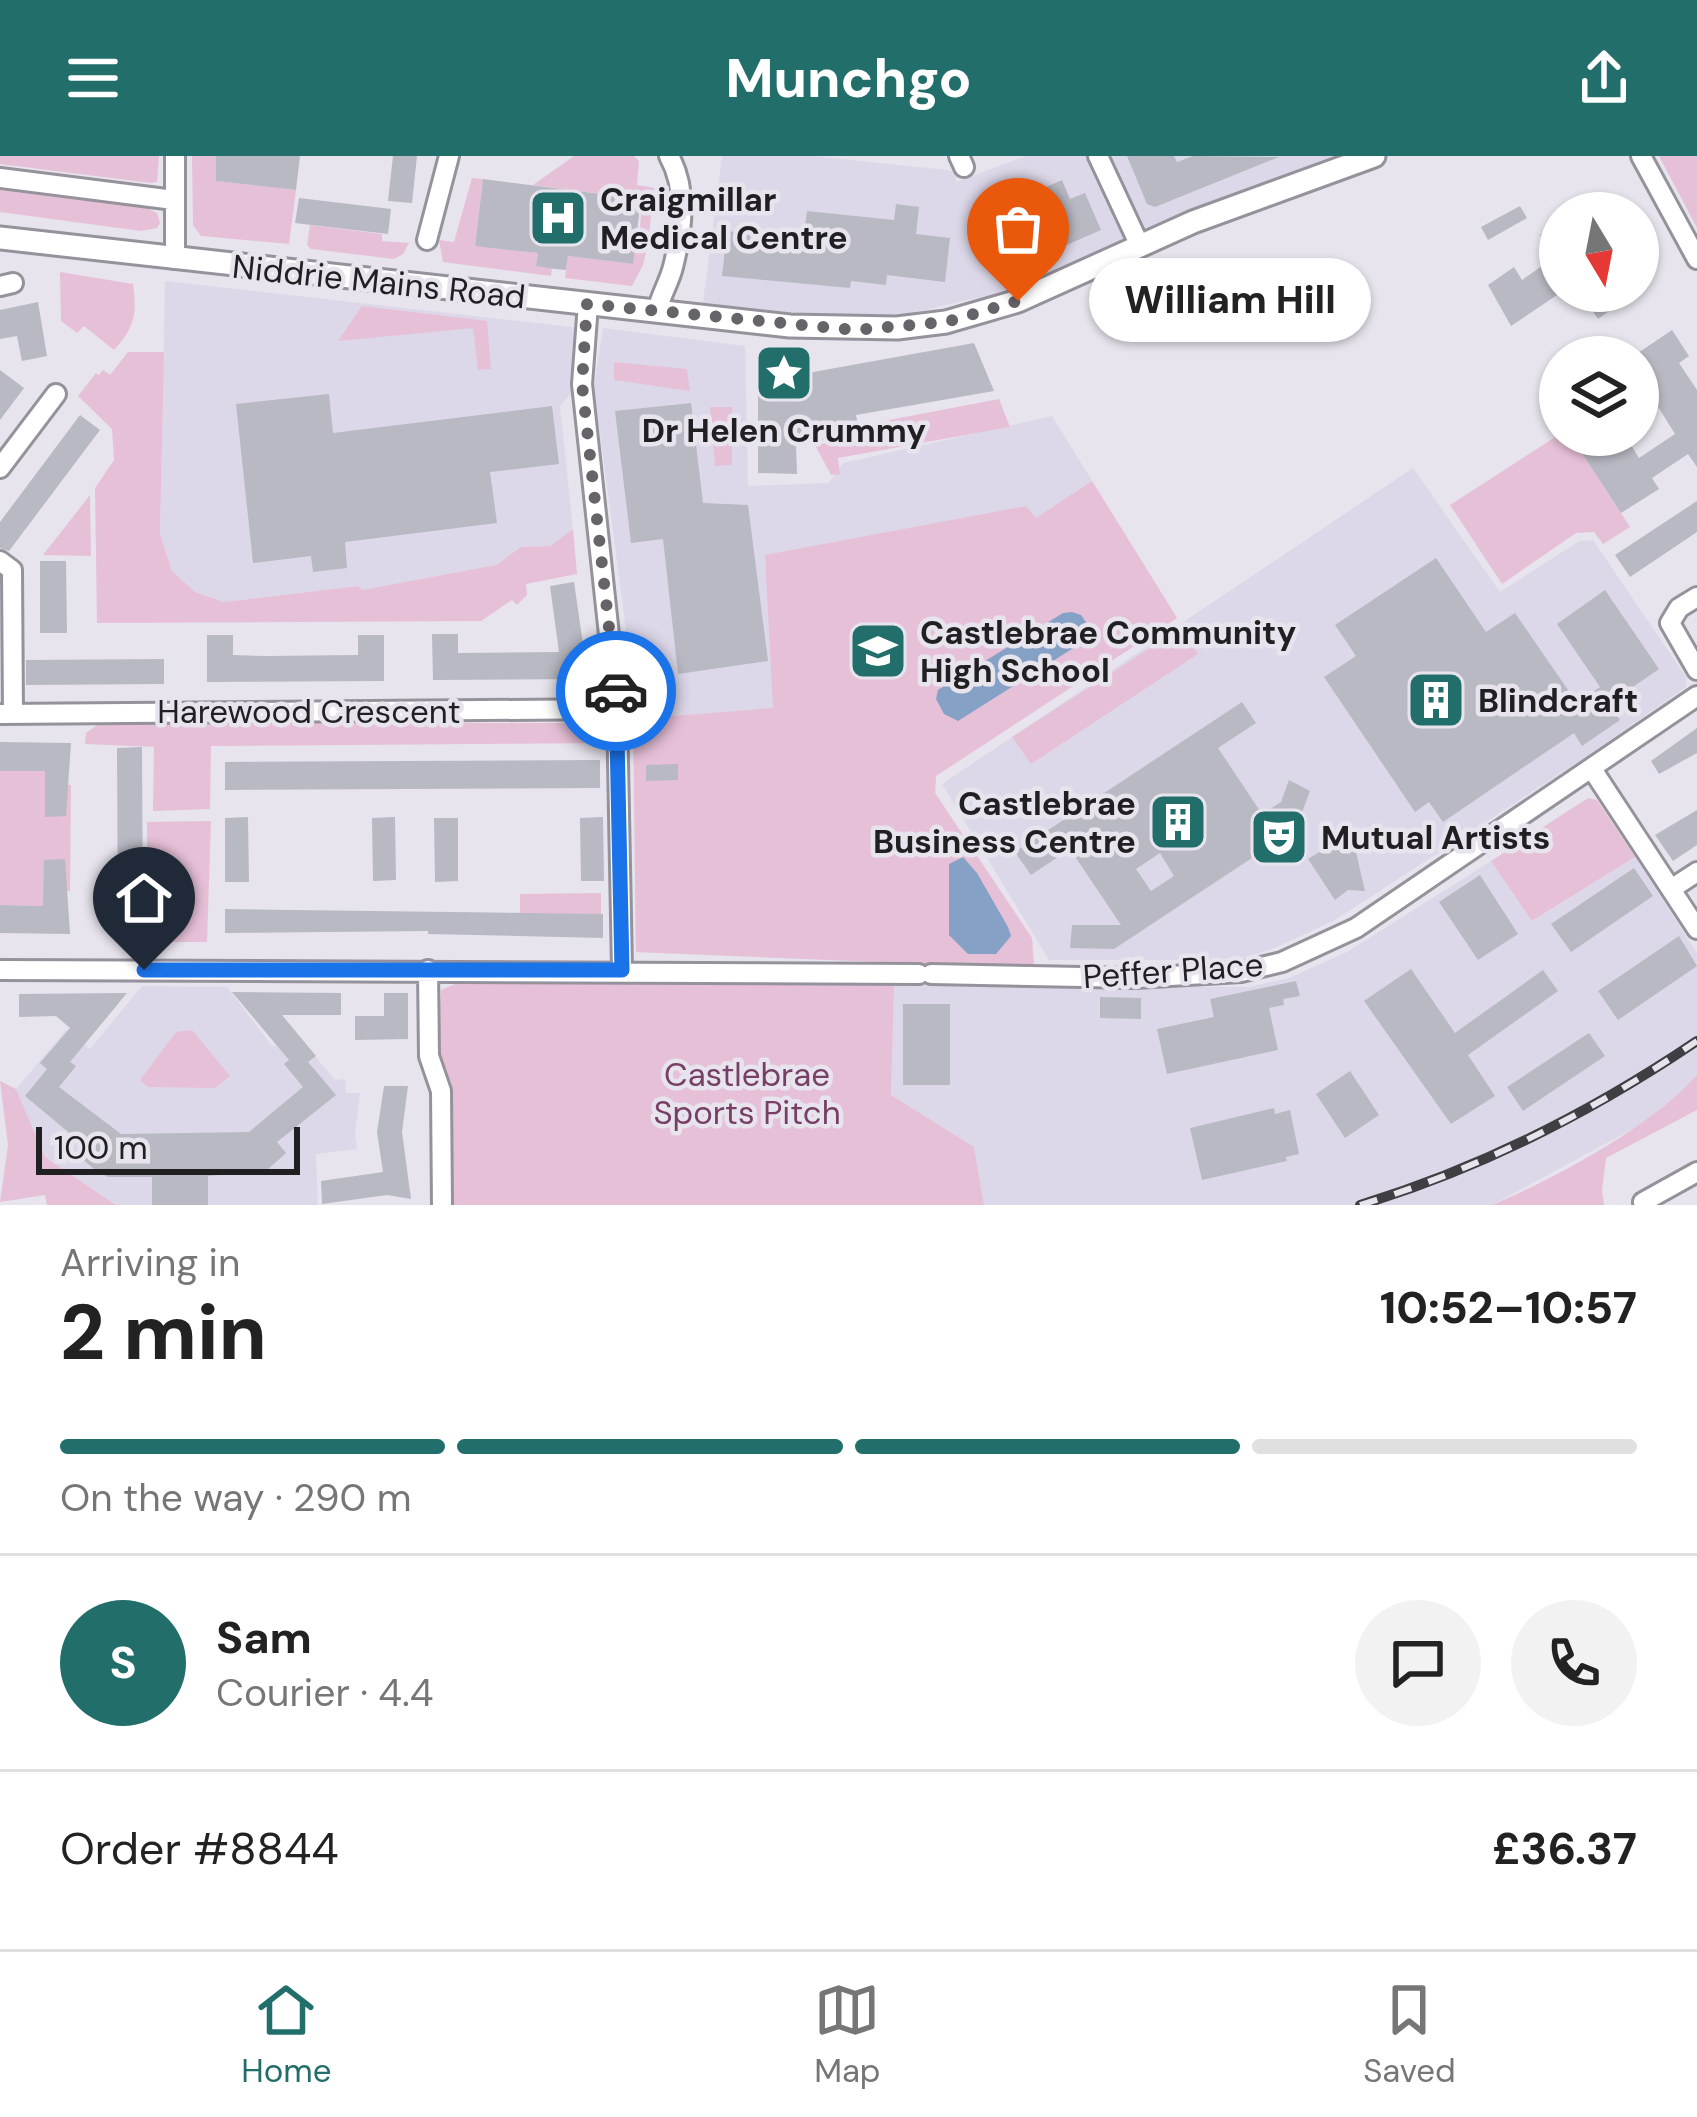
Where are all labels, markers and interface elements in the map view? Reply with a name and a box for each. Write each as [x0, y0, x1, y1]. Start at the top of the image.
text: Munchgo [725, 43, 972, 114]
icon: menu [60, 45, 126, 111]
icon: share [1571, 45, 1637, 111]
place label: Craigmillar Medical Centre [600, 178, 848, 259]
pin [967, 178, 1069, 301]
hospital icon: Craigmillar Medical Centre [527, 187, 589, 249]
north arrow [1539, 192, 1659, 312]
map controls [1539, 192, 1659, 456]
icon: bag [985, 196, 1051, 262]
street label: Niddrie Mains Road [230, 245, 528, 318]
callout: William Hill [1090, 259, 1372, 343]
text: William Hill [1124, 274, 1336, 325]
button: layers [1539, 336, 1659, 456]
place icon: Dr Helen Crummy [753, 342, 815, 404]
place label: Dr Helen Crummy [642, 409, 926, 452]
place label: Castlebrae Community High School [920, 611, 1296, 692]
school or university icon: Castlebrae Community High School [847, 620, 909, 682]
courier [556, 631, 676, 751]
icon: car [583, 658, 649, 724]
building icon: Blindcraft [1405, 669, 1467, 731]
place label: Blindcraft [1478, 679, 1638, 722]
street label: Harewood Crescent [157, 690, 461, 733]
place label: Castlebrae Business Centre [873, 782, 1136, 863]
building icon: Castlebrae Business Centre [1147, 791, 1209, 853]
theatre icon: Mutual Artists [1248, 806, 1310, 868]
place label: Mutual Artists [1321, 816, 1550, 859]
pin [93, 847, 195, 970]
icon: home [111, 865, 177, 931]
street label: Peffer Place [1081, 943, 1265, 998]
park label: Castlebrae Sports Pitch [653, 1053, 841, 1134]
scale bar [36, 1121, 300, 1174]
text: 100 m [54, 1126, 148, 1169]
text: Arriving in [60, 1237, 240, 1288]
text: 10:52–10:57 [1380, 1278, 1637, 1337]
text: 2 min [60, 1282, 267, 1383]
text: On the way · 290 m [60, 1472, 411, 1523]
button: chat [1355, 1600, 1481, 1726]
button: phone [1511, 1600, 1637, 1726]
text: Sam [216, 1608, 312, 1667]
text: S [109, 1633, 137, 1692]
text: Courier · 4.4 [216, 1667, 433, 1718]
text: Order #8844 [60, 1819, 339, 1878]
text: £36.37 [1492, 1819, 1637, 1878]
tab: Home [241, 1977, 332, 2092]
tab: Map [814, 1977, 881, 2092]
tab: Saved [1363, 1977, 1456, 2092]

